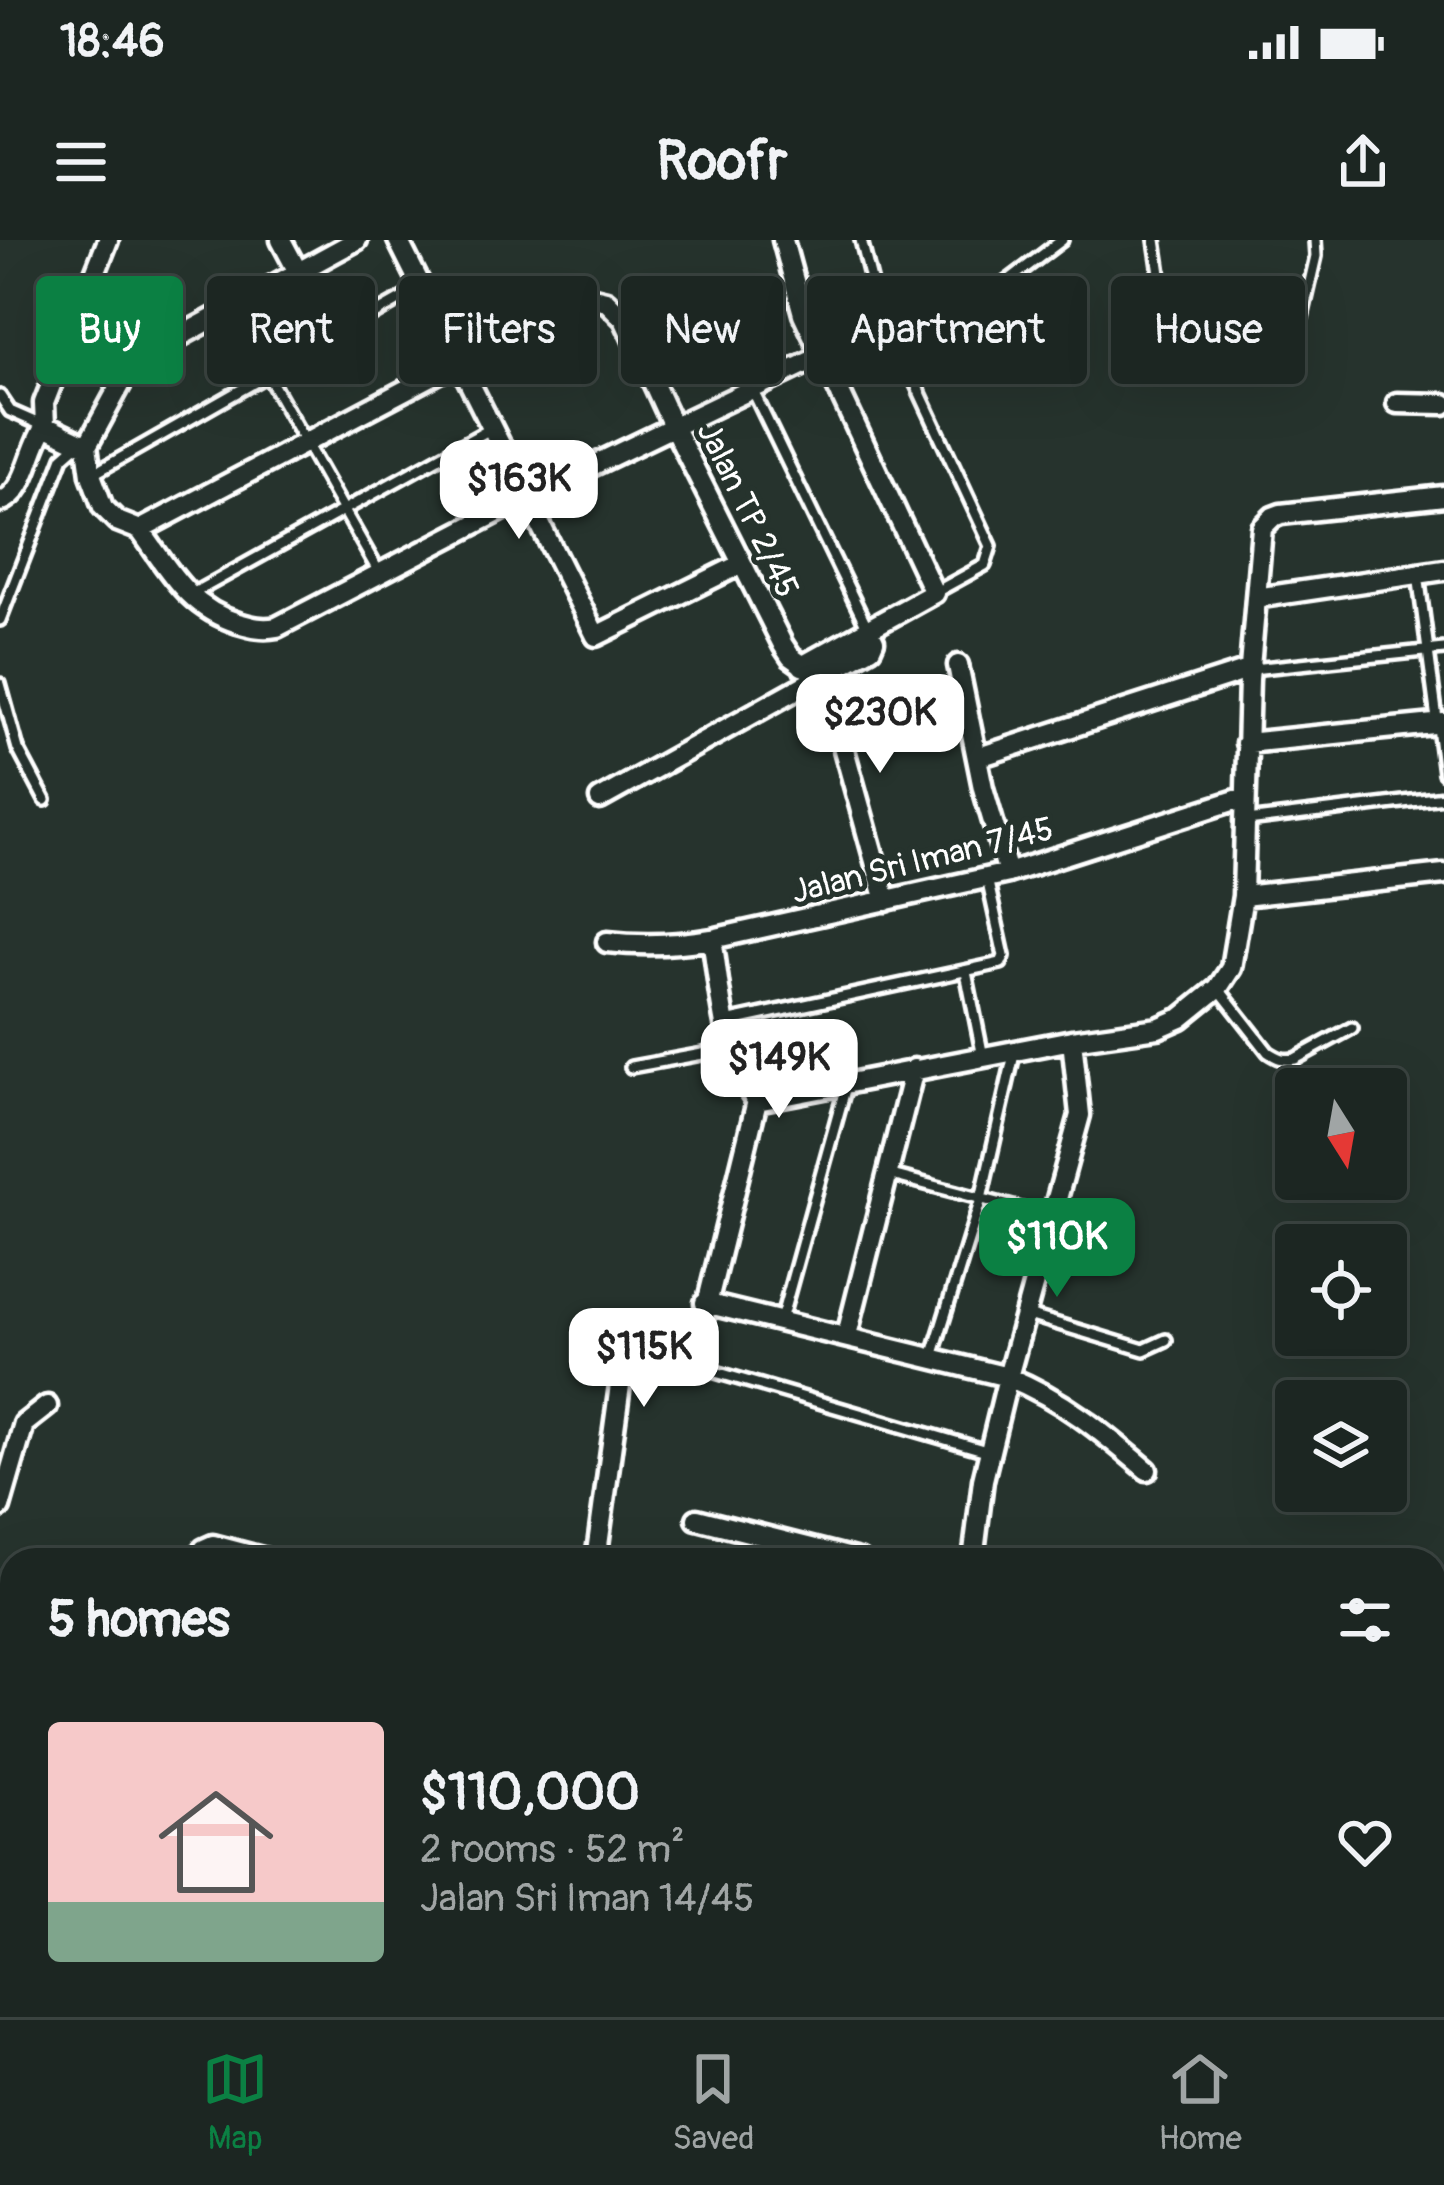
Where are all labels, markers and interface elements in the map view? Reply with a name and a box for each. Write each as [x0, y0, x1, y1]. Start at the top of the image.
text: 18:46 [60, 14, 165, 70]
text: Roofr [657, 128, 787, 196]
icon: menu [48, 129, 114, 195]
icon: share [1330, 129, 1396, 195]
chip: Buy [36, 276, 183, 384]
chip: Rent [207, 276, 375, 384]
chip: Filters [399, 276, 597, 384]
chip: New [621, 276, 783, 384]
chip: Apartment [807, 276, 1087, 384]
chip: House [1111, 276, 1305, 384]
street label: Jalan TP 2/45 [688, 415, 808, 604]
pin: $163K [435, 440, 603, 542]
text: $163K [467, 454, 571, 503]
pin: $230K [796, 674, 964, 776]
text: $230K [823, 688, 937, 737]
street label: Jalan Sri Iman 7/45 [787, 808, 1058, 913]
pin: $149K [695, 1019, 863, 1121]
text: $149K [728, 1033, 830, 1082]
north arrow [1275, 1068, 1407, 1200]
map controls [1275, 1068, 1407, 1512]
pin: $110K [973, 1198, 1141, 1300]
text: $110K [1006, 1212, 1108, 1261]
button: locate [1275, 1224, 1407, 1356]
pin: $115K [560, 1308, 728, 1410]
text: $115K [596, 1322, 692, 1371]
button: layers [1275, 1380, 1407, 1512]
icon: filters [1332, 1587, 1398, 1653]
text: 5 homes [48, 1588, 230, 1652]
text: $110,000 [420, 1761, 640, 1825]
icon: home [144, 1770, 288, 1914]
icon: heart [1332, 1809, 1398, 1875]
text: 2 rooms · 52 m² [420, 1825, 685, 1874]
text: Jalan Sri Iman 14/45 [420, 1874, 754, 1923]
tab: Map [202, 2046, 268, 2159]
tab: Saved [672, 2046, 754, 2159]
tab: Home [1159, 2046, 1242, 2159]

